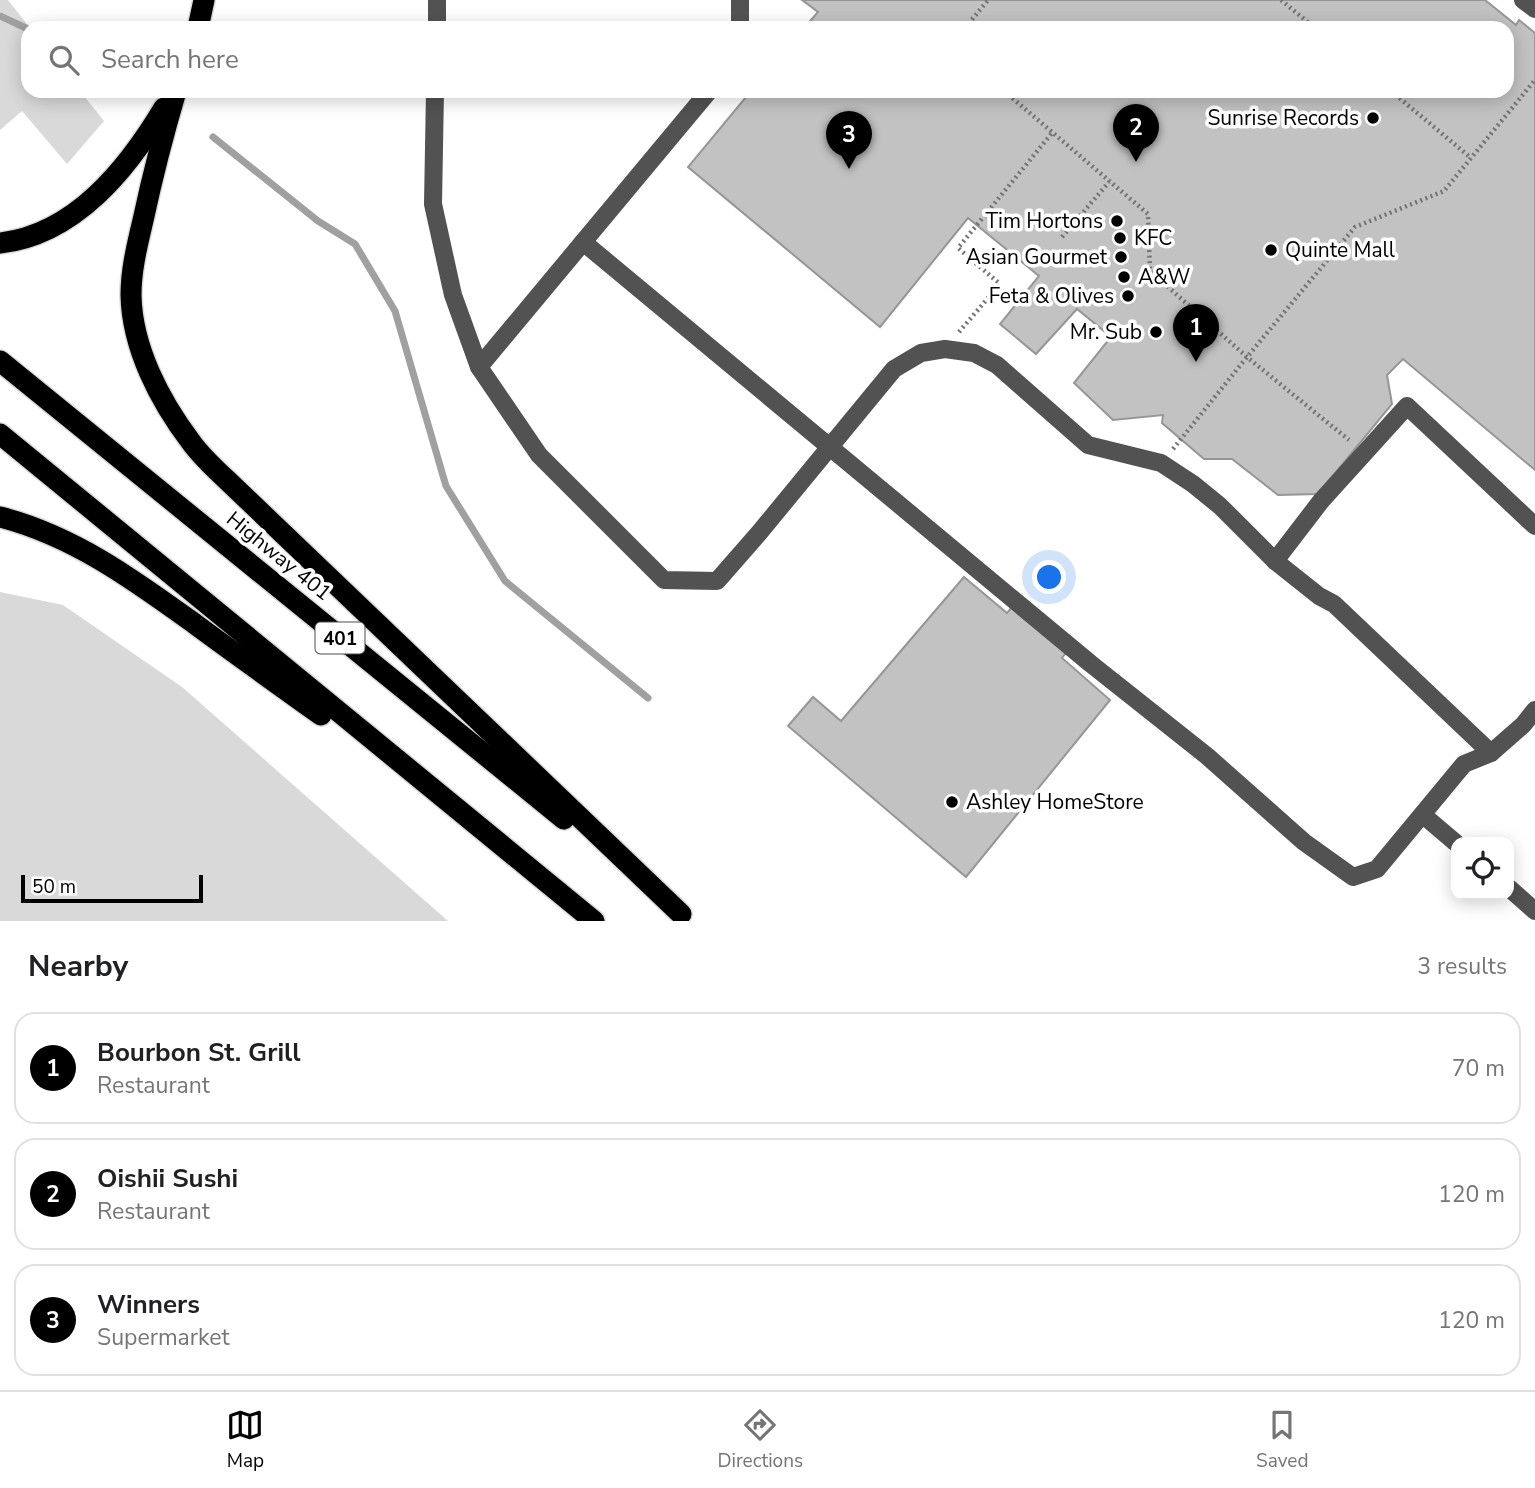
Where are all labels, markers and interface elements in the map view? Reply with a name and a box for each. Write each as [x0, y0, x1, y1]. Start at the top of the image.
search box [21, 21, 1514, 98]
icon: search [45, 41, 83, 79]
text: Search here [101, 42, 239, 77]
pin: 2 [1113, 104, 1159, 162]
place label: Sunrise Records [1207, 104, 1359, 132]
marker: Sunrise Records [1365, 110, 1381, 126]
pin: 3 [826, 111, 872, 169]
place label: Tim Hortons [985, 207, 1103, 235]
marker: Tim Hortons [1109, 213, 1125, 229]
place label: KFC [1134, 224, 1172, 252]
marker: KFC [1112, 230, 1128, 246]
place label: Quinte Mall [1285, 236, 1396, 264]
marker: Quinte Mall [1263, 242, 1279, 258]
place label: Asian Gourmet [966, 243, 1108, 271]
marker: Asian Gourmet [1113, 249, 1129, 265]
place label: A&W [1138, 263, 1190, 291]
marker: A&W [1116, 269, 1132, 285]
place label: Feta & Olives [989, 282, 1114, 310]
marker: Feta & Olives [1120, 288, 1136, 304]
pin: 1 [1173, 304, 1219, 362]
place label: Mr. Sub [1070, 318, 1142, 346]
marker: Mr. Sub [1148, 324, 1164, 340]
street label: Highway 401 [221, 505, 337, 607]
your location [1032, 560, 1066, 594]
road number: 401 [316, 622, 364, 653]
place label: Ashley HomeStore [966, 788, 1144, 816]
marker: Ashley HomeStore [944, 794, 960, 810]
map controls [1451, 837, 1514, 900]
button: locate [1451, 837, 1514, 900]
scale bar [21, 872, 203, 904]
text: 50 m [32, 874, 76, 900]
text: Nearby [28, 946, 128, 987]
text: 3 results [1417, 951, 1507, 982]
text: Bourbon St. Grill [97, 1035, 301, 1070]
text: 1 [46, 1053, 60, 1084]
text: 70 m [1452, 1053, 1505, 1084]
text: Restaurant [97, 1070, 210, 1101]
text: Oishii Sushi [97, 1161, 238, 1196]
text: 2 [46, 1179, 60, 1210]
text: 120 m [1438, 1179, 1505, 1210]
text: Restaurant [97, 1196, 210, 1227]
text: Winners [97, 1287, 200, 1322]
text: 3 [46, 1305, 60, 1336]
text: 120 m [1438, 1305, 1505, 1336]
text: Supermarket [97, 1322, 230, 1353]
tab: Map [226, 1406, 264, 1474]
tab: Directions [717, 1406, 803, 1474]
tab: Saved [1256, 1406, 1309, 1474]

